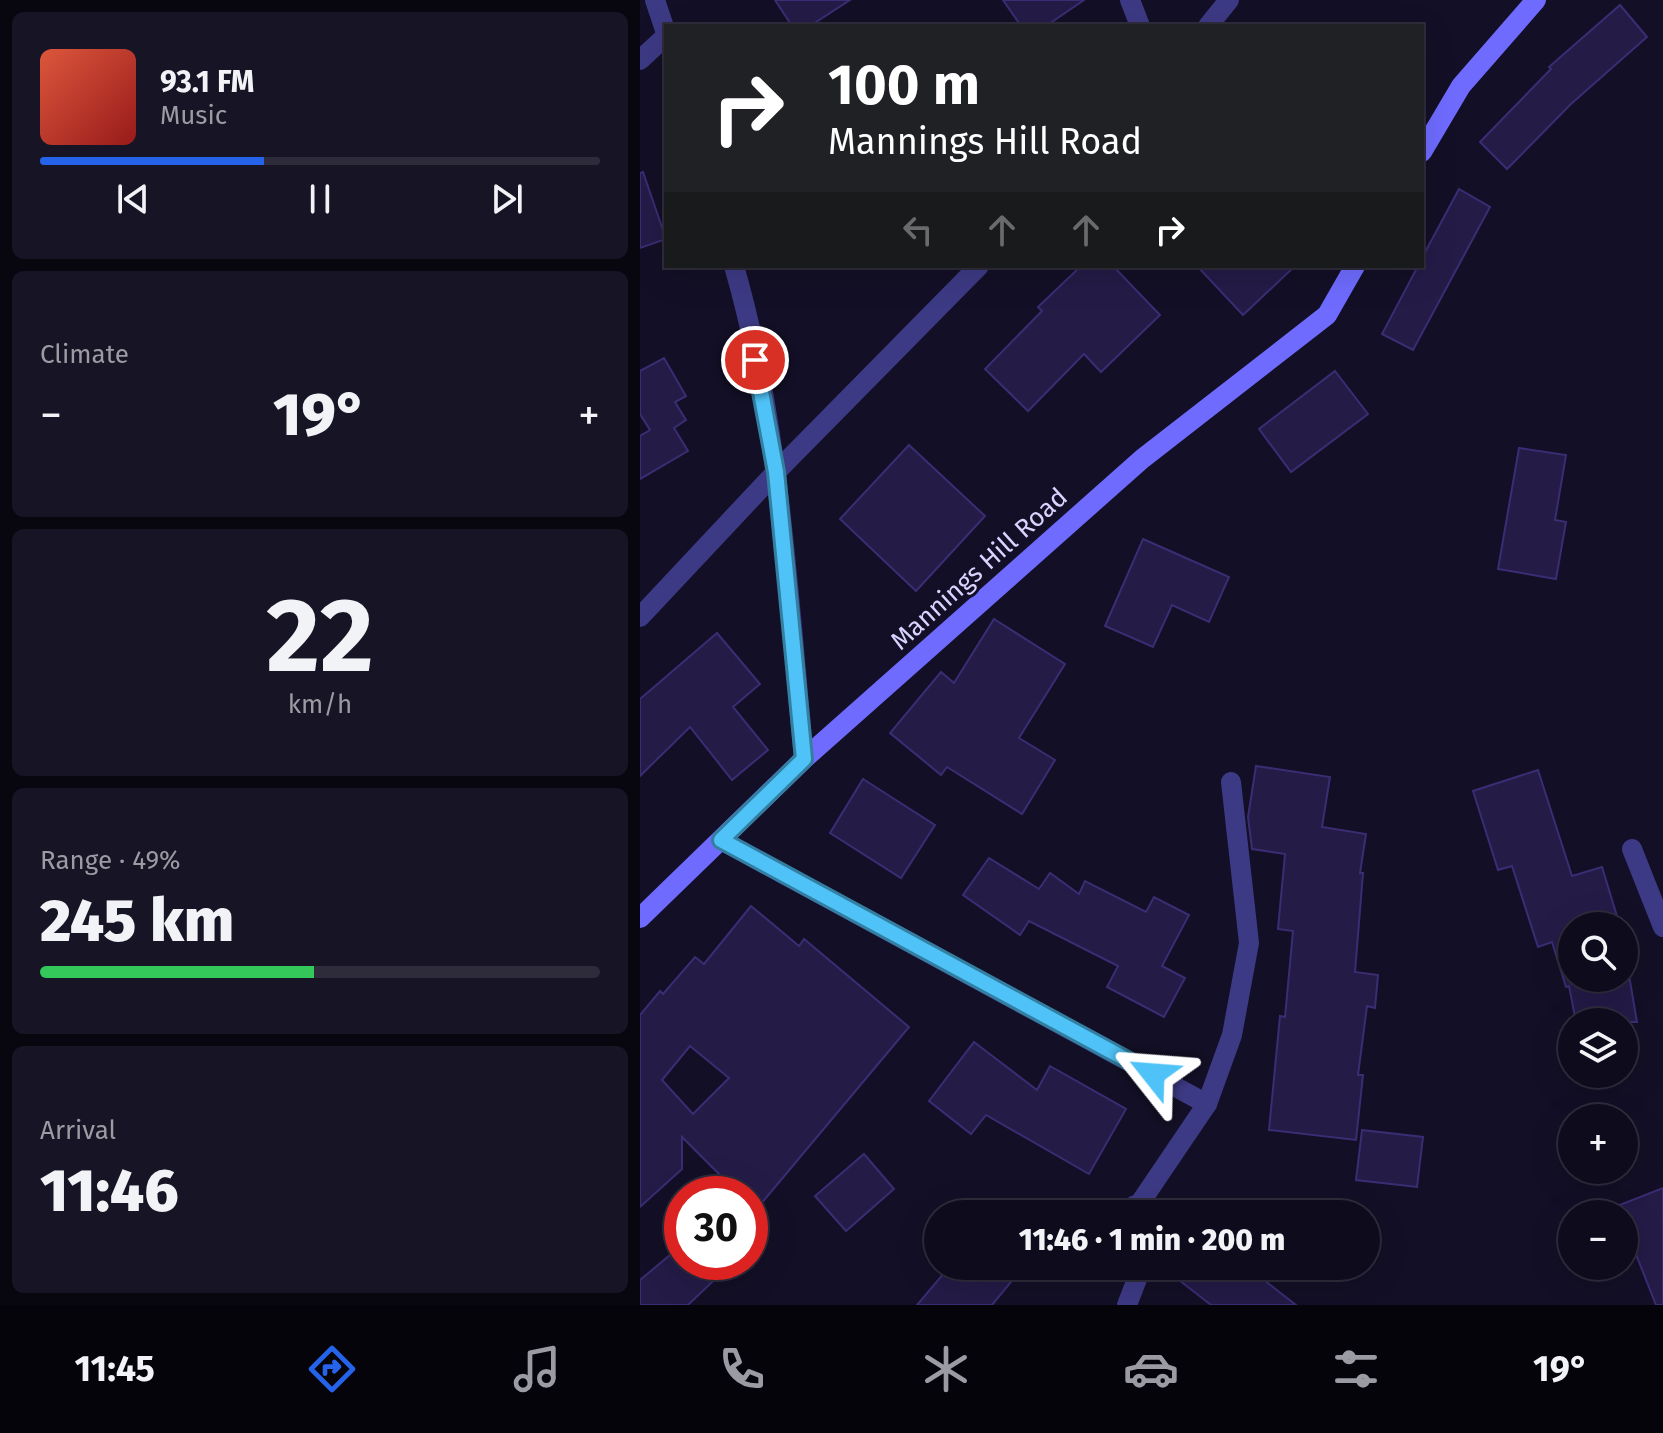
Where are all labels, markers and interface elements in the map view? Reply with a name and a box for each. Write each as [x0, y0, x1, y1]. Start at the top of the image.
text: 100 m [828, 52, 980, 119]
icon: right [696, 56, 800, 160]
text: 93.1 FM [160, 64, 254, 100]
text: Music [160, 100, 227, 131]
text: Mannings Hill Road [828, 120, 1142, 164]
icon: previous [111, 177, 155, 221]
icon: pause [298, 177, 342, 221]
icon: next [485, 177, 529, 221]
icon: left [896, 208, 940, 252]
icon: ahead [980, 208, 1024, 252]
icon: ahead [1064, 208, 1108, 252]
icon: right [1148, 208, 1192, 252]
pin [721, 326, 789, 394]
icon: arrive [733, 338, 777, 382]
text: Climate [40, 339, 129, 370]
text: 19° [273, 379, 367, 451]
text: − [40, 389, 62, 442]
text: + [578, 389, 600, 442]
street label: Mannings Hill Road [884, 482, 1074, 656]
text: 22 [266, 574, 374, 699]
text: km/h [288, 689, 352, 720]
text: Range · 49% [40, 845, 181, 876]
text: 245 km [40, 885, 234, 957]
map controls [1558, 912, 1638, 1280]
button: search [1558, 912, 1638, 992]
button: layers [1558, 1008, 1638, 1088]
position arrow [1111, 1032, 1195, 1116]
button: + [1558, 1104, 1638, 1184]
text: Arrival [40, 1115, 116, 1146]
text: 11:46 [40, 1155, 179, 1227]
speed limit sign: 30 [664, 1176, 768, 1280]
button: − [1558, 1200, 1638, 1280]
text: 11:46 · 1 min · 200 m [1019, 1222, 1285, 1258]
icon: directions [304, 1341, 360, 1397]
icon: music [509, 1341, 565, 1397]
icon: phone [714, 1341, 770, 1397]
icon: climate [918, 1341, 974, 1397]
icon: car [1123, 1341, 1179, 1397]
icon: filters [1328, 1341, 1384, 1397]
text: 11:45 [74, 1347, 155, 1391]
text: 19° [1533, 1347, 1589, 1391]

